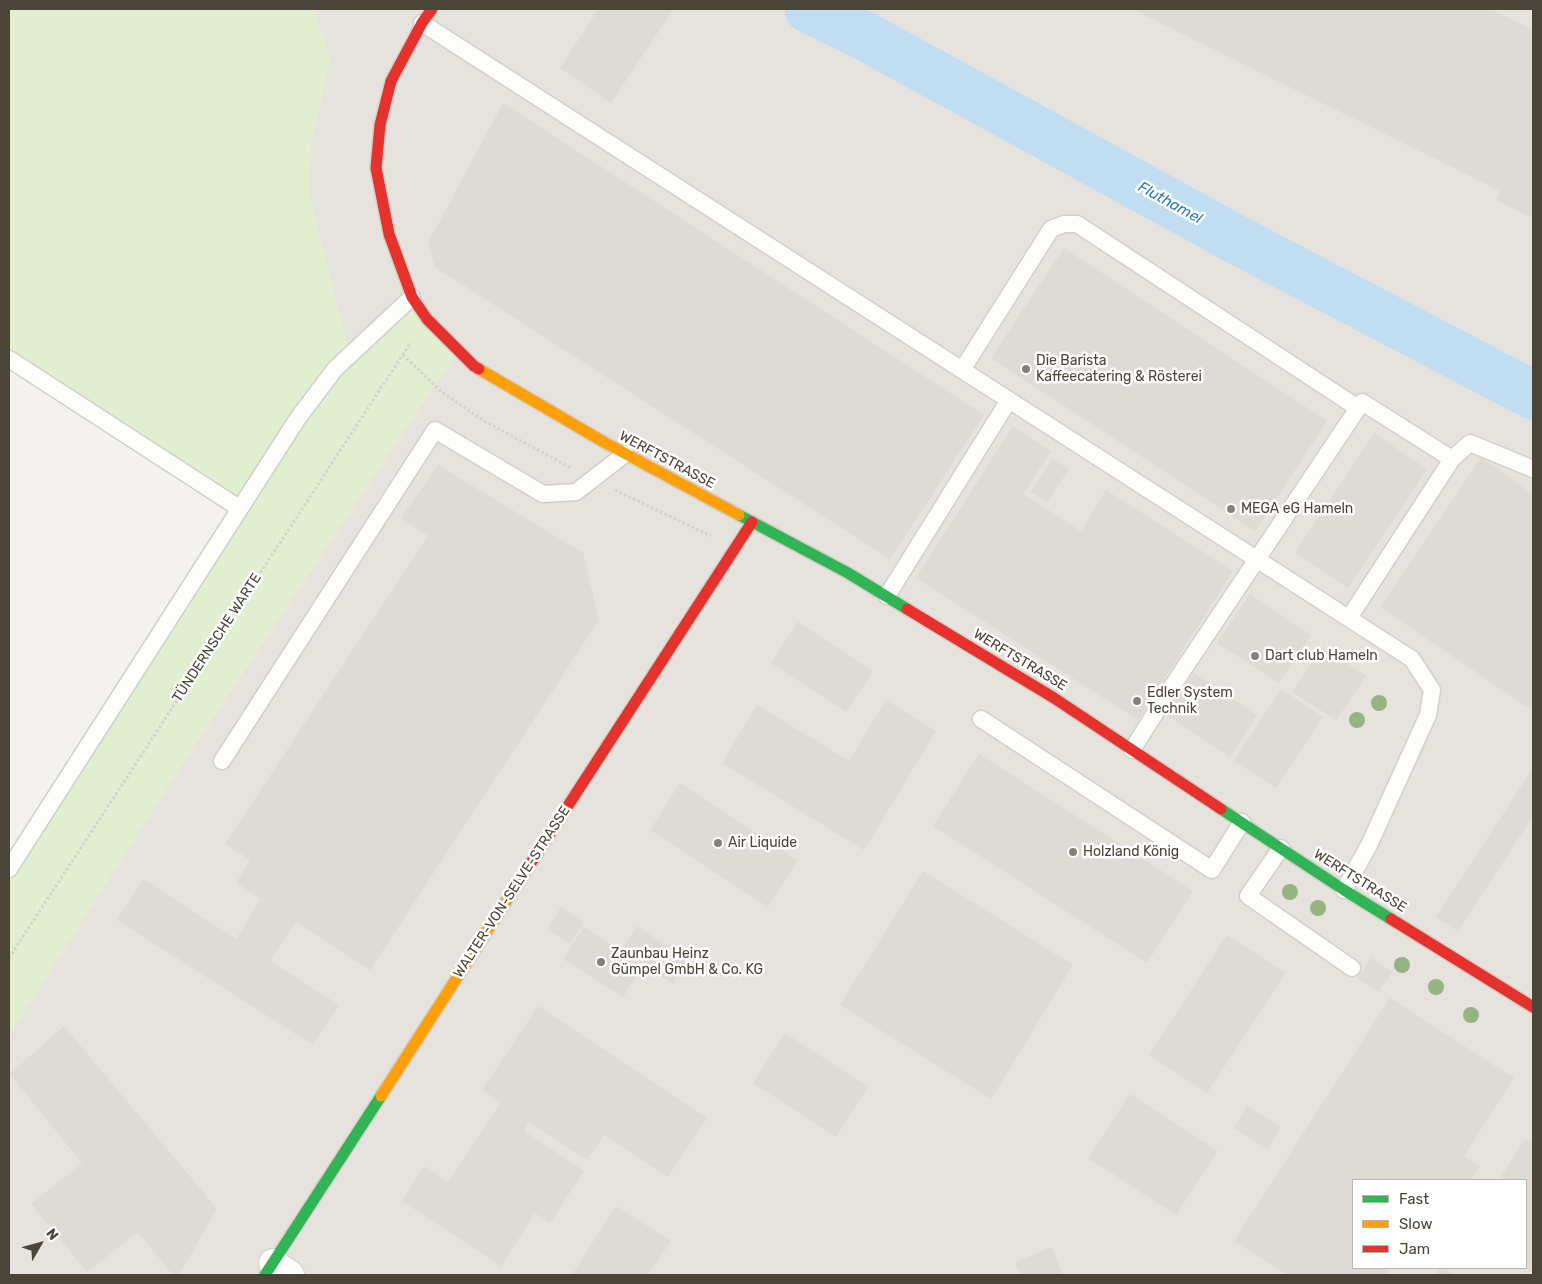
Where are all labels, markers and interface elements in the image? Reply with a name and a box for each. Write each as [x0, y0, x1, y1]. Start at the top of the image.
water label: Fluthamel [1135, 178, 1205, 228]
place label: Die Barista Kaffeecatering & Rösterei [1036, 353, 1202, 386]
marker: Die Barista Kaffeecatering & Rösterei [1020, 363, 1032, 375]
street label: WERFTSTRASSE [616, 428, 718, 492]
place label: MEGA eG Hameln [1241, 501, 1353, 517]
marker: MEGA eG Hameln [1225, 503, 1237, 515]
street label: TÜNDERNSCHE WARTE [169, 570, 265, 706]
street label: WERFTSTRASSE [970, 625, 1070, 695]
place label: Dart club Hameln [1265, 648, 1378, 664]
marker: Dart club Hameln [1249, 650, 1261, 662]
place label: Edler System Technik [1147, 685, 1233, 718]
marker: Edler System Technik [1131, 695, 1143, 707]
street label: WALTER-VON-SELVE-STRASSE [450, 803, 574, 981]
place label: Air Liquide [728, 835, 797, 851]
marker: Air Liquide [712, 837, 724, 849]
place label: Holzland König [1083, 844, 1179, 860]
marker: Holzland König [1067, 846, 1079, 858]
street label: WERFTSTRASSE [1311, 846, 1409, 916]
place label: Zaunbau Heinz Gümpel GmbH & Co. KG [611, 946, 763, 979]
marker: Zaunbau Heinz Gümpel GmbH & Co. KG [595, 956, 607, 968]
legend [1352, 1179, 1527, 1269]
text: Fast [1399, 1190, 1429, 1208]
text: Slow [1399, 1215, 1432, 1233]
north arrow [15, 1219, 65, 1269]
text: N [42, 1225, 62, 1244]
text: Jam [1399, 1240, 1430, 1258]

